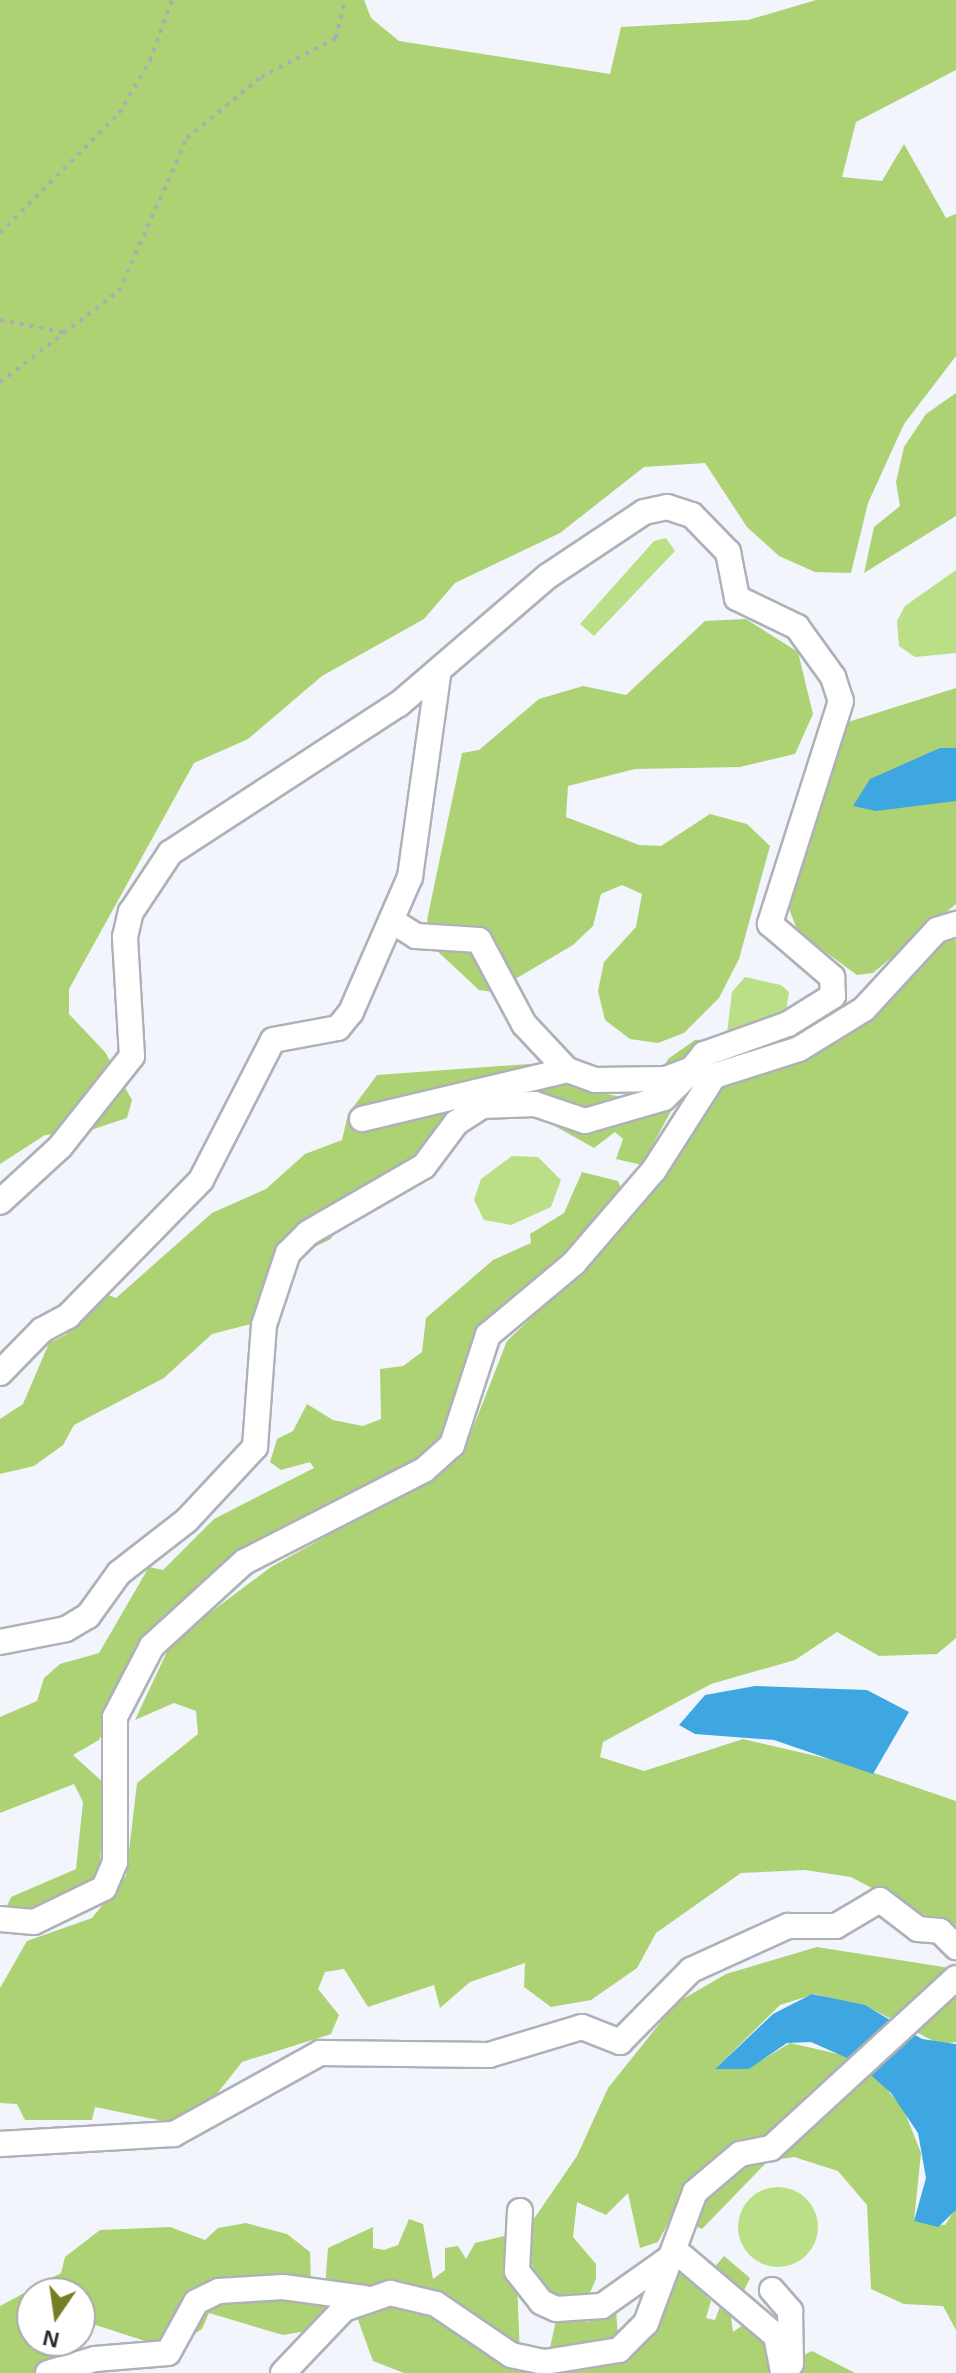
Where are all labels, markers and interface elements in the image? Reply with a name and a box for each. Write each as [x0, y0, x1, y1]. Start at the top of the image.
north arrow [16, 2277, 96, 2357]
text: N [40, 2325, 61, 2353]

